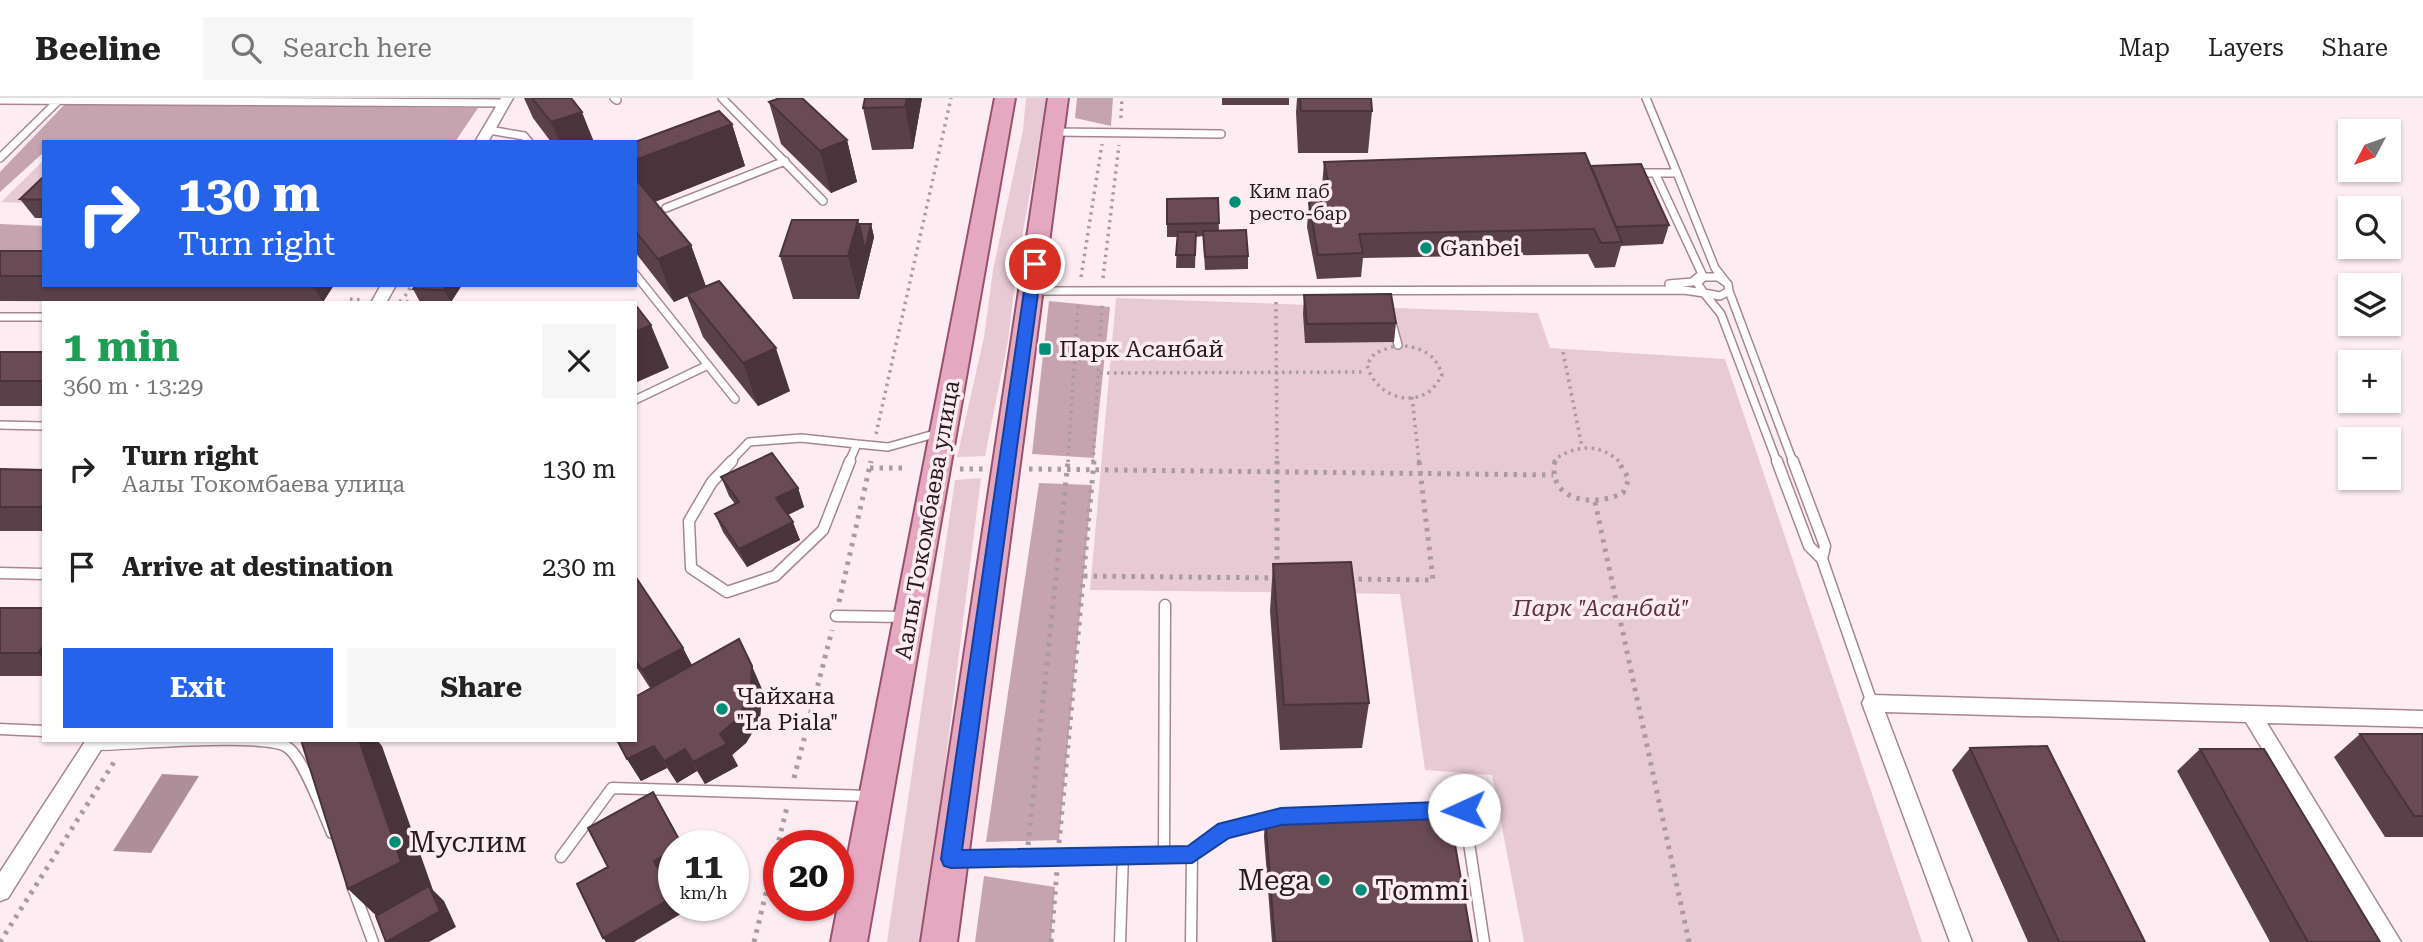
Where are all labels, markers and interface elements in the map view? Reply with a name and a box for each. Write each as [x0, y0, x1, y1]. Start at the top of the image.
search box [203, 17, 693, 80]
text: Beeline [35, 29, 161, 68]
icon: search [227, 29, 265, 67]
text: Search here [283, 33, 432, 63]
text: Map [2119, 34, 2170, 62]
text: Layers [2208, 34, 2284, 62]
text: Share [2322, 34, 2388, 62]
north arrow [2338, 119, 2401, 182]
map controls [2338, 119, 2401, 490]
text: 130 m [178, 166, 320, 223]
icon: right [63, 168, 154, 259]
place label: Ким паб ресто-бар [1249, 180, 1347, 225]
marker: Ким паб ресто-бар [1227, 194, 1243, 210]
button: search [2338, 196, 2401, 259]
text: Turn right [178, 225, 335, 263]
pin [1005, 234, 1065, 294]
place label: Ganbei [1440, 235, 1520, 262]
marker: Ganbei [1418, 240, 1434, 256]
icon: arrive [1016, 245, 1054, 283]
button: layers [2338, 273, 2401, 336]
text: 1 min [63, 322, 180, 371]
button: close [542, 324, 616, 398]
place label: Парк Асанбай [1059, 336, 1224, 363]
marker: Парк Асанбай [1037, 341, 1053, 357]
button: + [2338, 350, 2401, 413]
text: 360 m · 13:29 [63, 373, 203, 400]
street label: Аалы Токомбаева улица [890, 378, 965, 662]
button: − [2338, 427, 2401, 490]
text: Turn right [122, 441, 258, 471]
icon: right [63, 450, 101, 488]
text: 130 m [542, 454, 616, 484]
text: Аалы Токомбаева улица [122, 471, 405, 498]
icon: arrive [63, 548, 101, 586]
text: Arrive at destination [122, 552, 393, 582]
text: 230 m [542, 552, 616, 582]
park label: Парк "Асанбай" [1512, 595, 1689, 622]
button: Exit [63, 648, 333, 728]
button: Share [347, 648, 616, 728]
place label: Чайхана "La Piala" [736, 683, 839, 736]
marker: Чайхана "La Piala" [714, 701, 730, 717]
position arrow [1427, 773, 1501, 847]
place label: Муслим [409, 826, 527, 859]
speed limit sign: 20 [763, 830, 854, 921]
marker: Муслим [387, 834, 403, 850]
text: 11 [684, 846, 723, 887]
place label: Mega [1238, 864, 1310, 897]
marker: Mega [1316, 872, 1332, 888]
place label: Tommi [1375, 874, 1469, 907]
text: km/h [679, 882, 728, 903]
marker: Tommi [1353, 882, 1369, 898]

